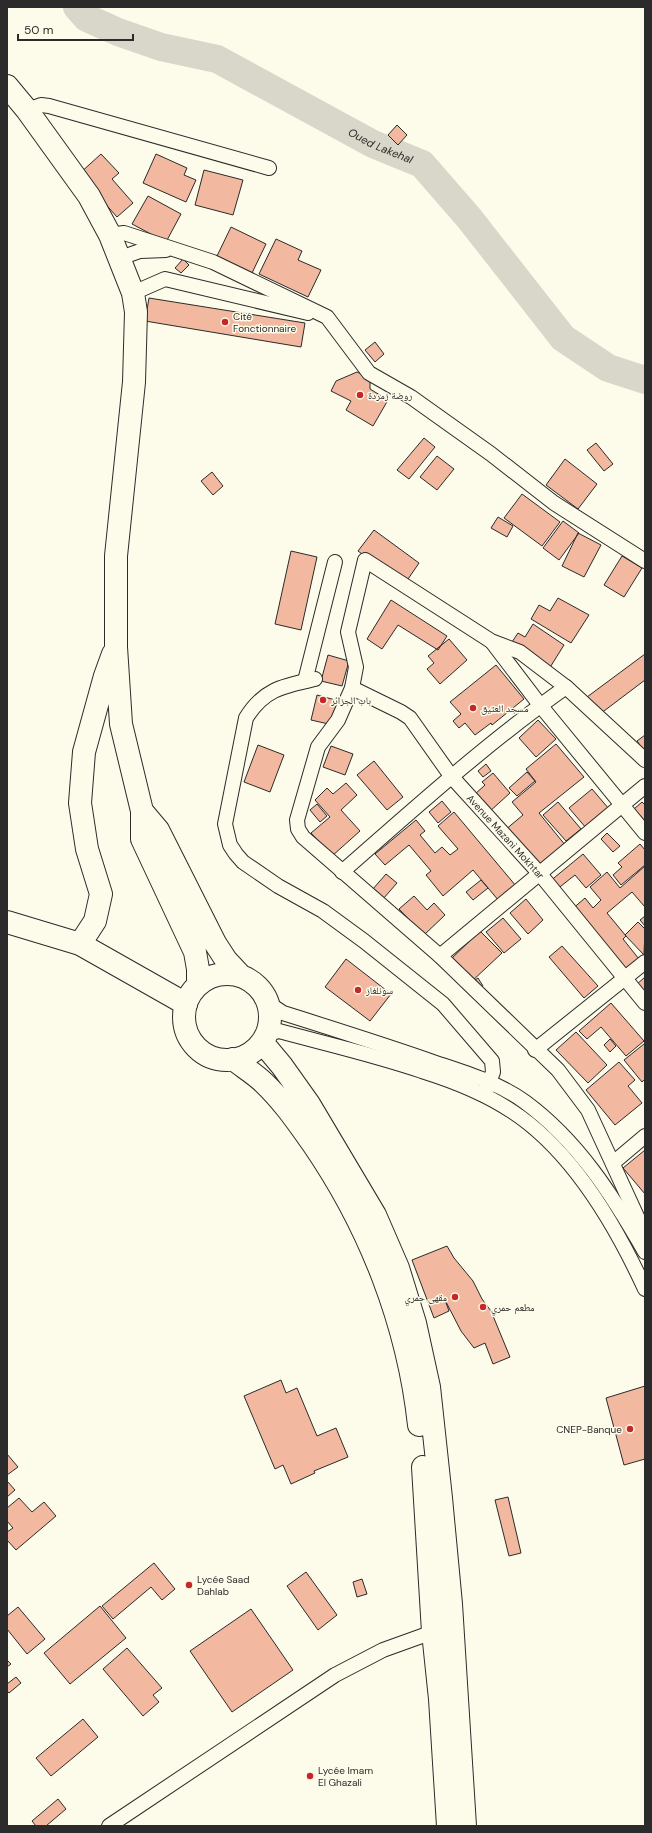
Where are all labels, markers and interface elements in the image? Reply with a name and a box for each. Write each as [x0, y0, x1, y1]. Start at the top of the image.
scale bar [18, 16, 133, 42]
text: 50 m [24, 22, 53, 38]
water label: Oued Lakehal [346, 125, 415, 167]
place label: Cité Fonctionnaire [233, 310, 296, 335]
marker: Cité Fonctionnaire [220, 317, 230, 327]
place label: روضة زمردة [368, 389, 412, 402]
marker: روضة زمردة [355, 390, 365, 400]
place label: باب الجزائر [330, 694, 371, 707]
marker: باب الجزائر [318, 695, 328, 705]
place label: مسجد العتيق [481, 702, 529, 715]
marker: مسجد العتيق [468, 703, 478, 713]
street label: Avenue Mazani Mokhtar [464, 792, 547, 882]
place label: سونلغاز [365, 984, 393, 997]
marker: سونلغاز [353, 985, 363, 995]
place label: مقهى حمري [405, 1291, 447, 1306]
marker: مقهى حمري [450, 1292, 460, 1302]
place label: مطعم حمري [491, 1301, 535, 1316]
marker: مطعم حمري [478, 1302, 488, 1312]
place label: CNEP-Banque [556, 1423, 622, 1436]
marker: CNEP-Banque [625, 1424, 635, 1434]
place label: Lycée Saad Dahlab [197, 1573, 249, 1598]
marker: Lycée Saad Dahlab [184, 1580, 194, 1590]
place label: Lycée Imam El Ghazali [318, 1764, 373, 1789]
marker: Lycée Imam El Ghazali [305, 1771, 315, 1781]

